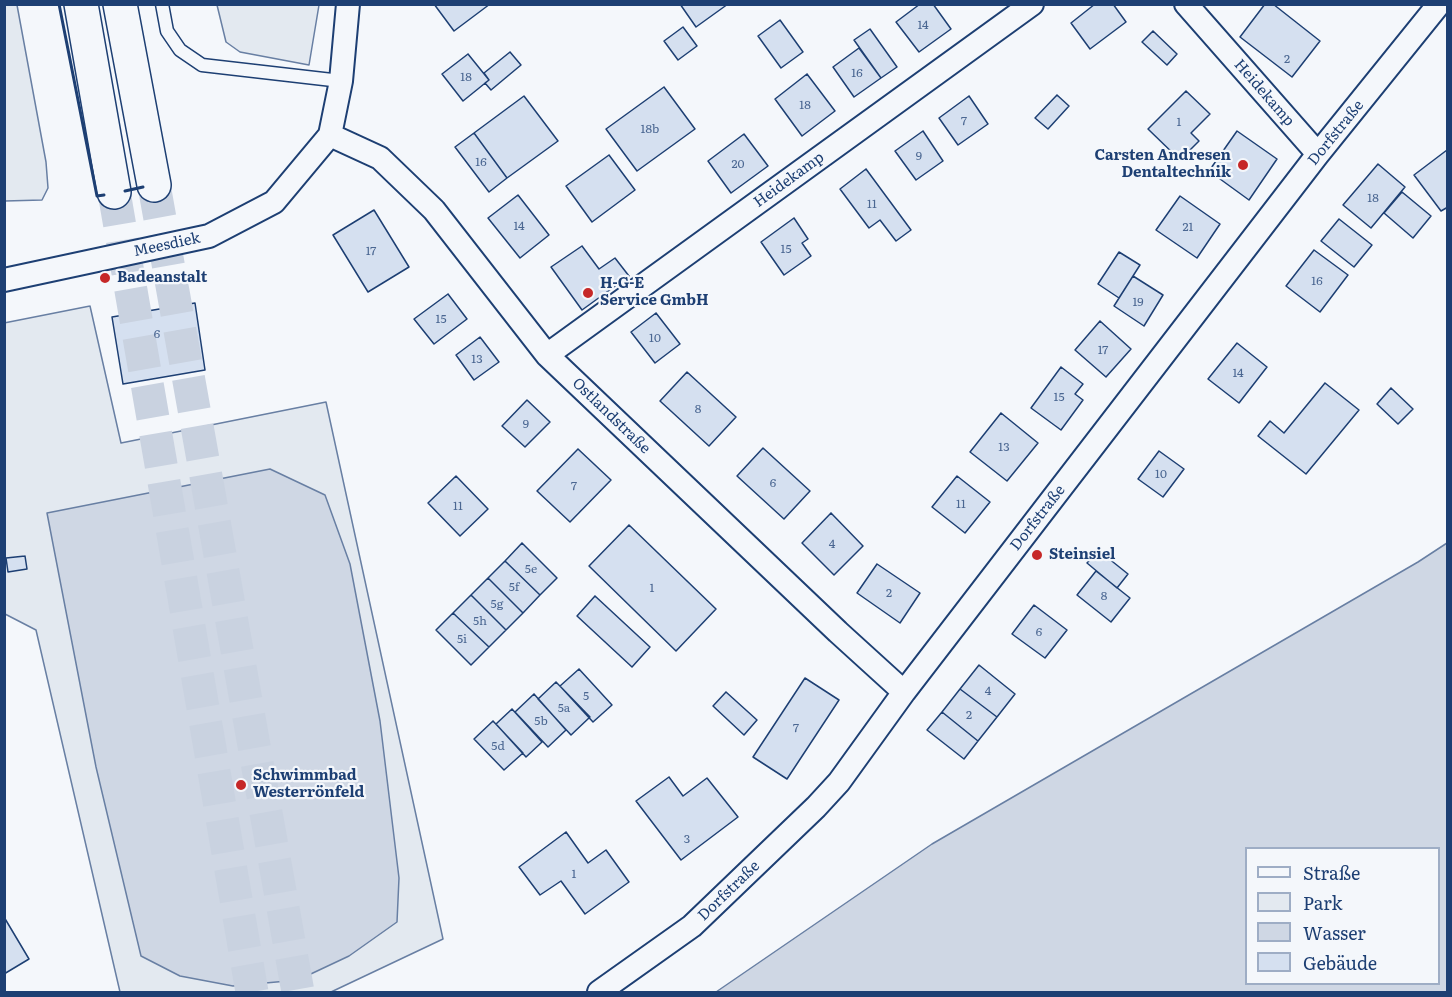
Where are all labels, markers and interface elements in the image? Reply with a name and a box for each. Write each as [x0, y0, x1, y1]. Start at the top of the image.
house number: 14 [917, 18, 929, 32]
house number: 2 [1284, 52, 1290, 66]
street label: Heidekamp [1230, 56, 1298, 130]
house number: 16 [851, 66, 863, 80]
house number: 18 [460, 70, 472, 84]
street label: Dorfstraße [1304, 97, 1368, 169]
house number: 18 [799, 98, 811, 112]
house number: 7 [961, 114, 967, 128]
house number: 1 [1177, 115, 1181, 129]
house number: 18b [641, 122, 659, 136]
place label: Carsten Andresen Dentaltechnik [1094, 147, 1231, 182]
street label: Heidekamp [750, 148, 828, 212]
house number: 9 [916, 149, 922, 163]
house number: 16 [475, 155, 487, 169]
house number: 20 [731, 157, 745, 171]
marker: Carsten Andresen Dentaltechnik [1236, 158, 1250, 172]
house number: 18 [1367, 191, 1379, 205]
house number: 11 [867, 197, 877, 211]
house number: 14 [513, 219, 525, 233]
house number: 21 [1183, 220, 1193, 234]
street label: Meesdiek [132, 229, 202, 261]
house number: 15 [781, 242, 791, 256]
house number: 17 [366, 244, 376, 258]
place label: Badeanstalt [117, 269, 207, 287]
marker: Badeanstalt [98, 271, 112, 285]
house number: 16 [1311, 274, 1323, 288]
place label: H-G-E Service GmbH [600, 275, 709, 310]
marker: H-G-E Service GmbH [581, 286, 595, 300]
house number: 19 [1132, 295, 1144, 309]
house number: 15 [436, 312, 446, 326]
house number: 6 [154, 327, 160, 341]
house number: 10 [649, 331, 661, 345]
house number: 17 [1098, 343, 1108, 357]
house number: 13 [471, 352, 483, 366]
house number: 14 [1232, 366, 1244, 380]
street label: Ostlandstraße [568, 374, 654, 458]
house number: 15 [1054, 390, 1064, 404]
house number: 8 [695, 402, 701, 416]
house number: 9 [523, 417, 529, 431]
house number: 13 [998, 440, 1010, 454]
house number: 10 [1155, 467, 1167, 481]
house number: 6 [770, 476, 776, 490]
house number: 7 [571, 479, 577, 493]
street label: Dorfstraße [1007, 482, 1069, 554]
house number: 11 [956, 497, 966, 511]
house number: 11 [453, 499, 463, 513]
house number: 4 [829, 537, 835, 551]
place label: Steinsiel [1049, 546, 1116, 564]
marker: Steinsiel [1030, 548, 1044, 562]
house number: 5e [525, 562, 537, 576]
house number: 5f [509, 580, 519, 594]
house number: 1 [650, 581, 654, 595]
house number: 2 [886, 586, 892, 600]
house number: 8 [1101, 589, 1107, 603]
house number: 5g [491, 597, 503, 611]
house number: 5h [473, 614, 487, 628]
house number: 6 [1036, 625, 1042, 639]
house number: 5i [457, 632, 467, 646]
house number: 4 [985, 684, 991, 698]
house number: 5 [583, 689, 589, 703]
house number: 5a [558, 701, 570, 715]
house number: 2 [966, 708, 972, 722]
house number: 5b [534, 714, 548, 728]
house number: 7 [793, 721, 799, 735]
house number: 5d [491, 739, 505, 753]
place label: Schwimmbad Westerrönfeld [253, 767, 364, 802]
marker: Schwimmbad Westerrönfeld [234, 778, 248, 792]
house number: 3 [684, 832, 690, 846]
legend [1245, 847, 1440, 985]
street label: Dorfstraße [695, 857, 763, 925]
text: Straße [1303, 859, 1360, 886]
house number: 1 [572, 867, 576, 881]
text: Park [1303, 889, 1342, 916]
text: Wasser [1303, 919, 1366, 946]
text: Gebäude [1303, 949, 1377, 976]

